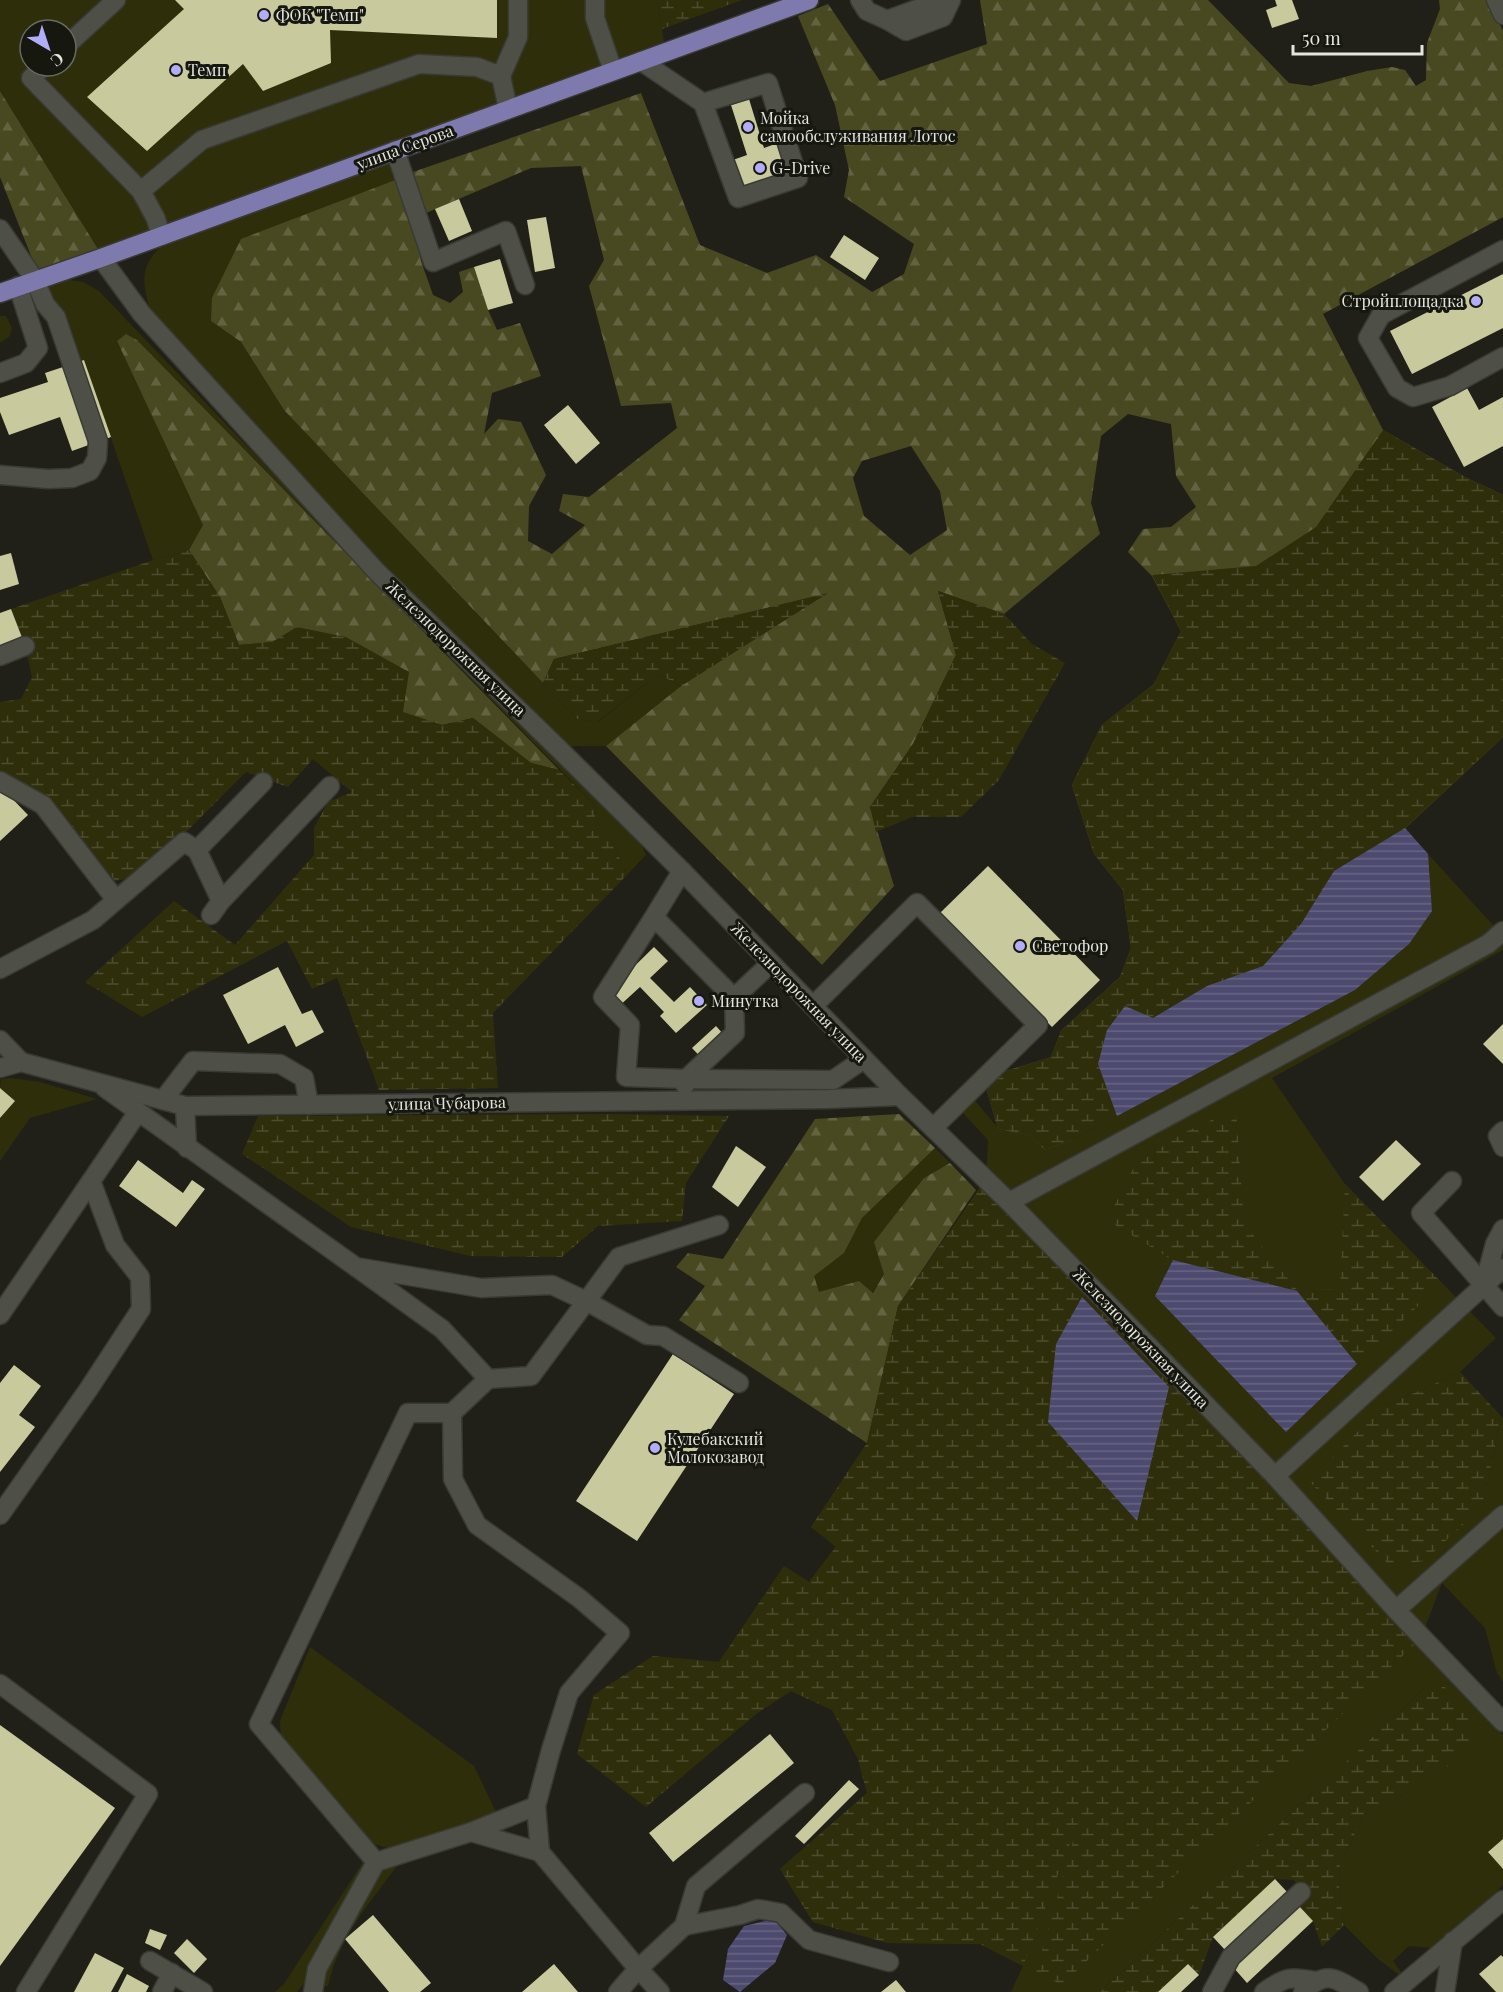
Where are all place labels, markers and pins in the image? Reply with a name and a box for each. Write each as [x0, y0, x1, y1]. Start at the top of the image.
place label: ФОК "Темп" [276, 4, 364, 25]
marker: ФОК "Темп" [257, 8, 271, 22]
place label: Темп [188, 59, 227, 80]
marker: Темп [169, 63, 183, 77]
place label: Мойка самообслуживания Лотос [760, 107, 956, 146]
marker: Мойка самообслуживания Лотос [741, 120, 755, 134]
place label: G-Drive [772, 157, 830, 178]
marker: G-Drive [753, 161, 767, 175]
place label: Стройплощадка [1342, 290, 1464, 311]
marker: Стройплощадка [1469, 294, 1483, 308]
place label: Светофор [1032, 935, 1108, 956]
marker: Светофор [1013, 939, 1027, 953]
place label: Минутка [711, 990, 779, 1011]
marker: Минутка [692, 994, 706, 1008]
place label: Кулебакский Молокозавод [667, 1428, 765, 1467]
marker: Кулебакский Молокозавод [648, 1441, 662, 1455]

